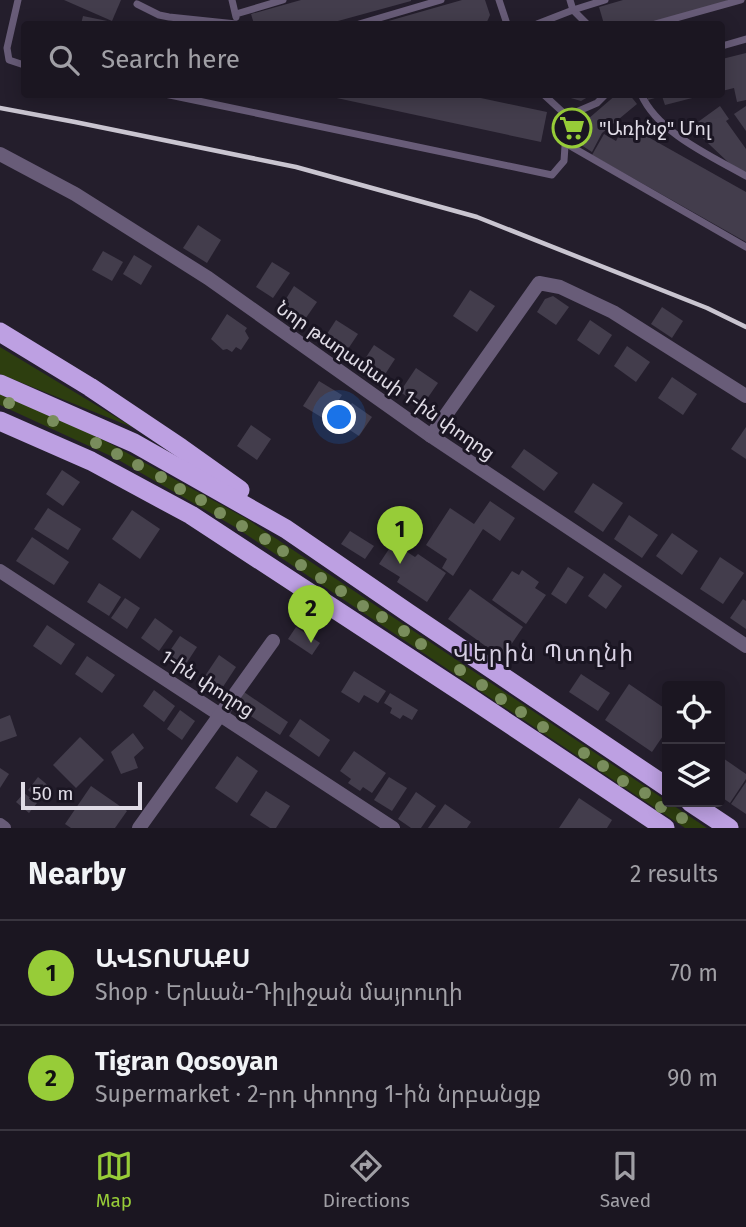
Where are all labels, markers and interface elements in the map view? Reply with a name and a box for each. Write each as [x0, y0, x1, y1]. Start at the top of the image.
search box [21, 21, 725, 98]
icon: search [45, 41, 83, 79]
text: Search here [101, 44, 240, 75]
supermarket icon: "Առինջ" Մոլ [551, 107, 593, 149]
place label: "Առինջ" Մոլ [599, 117, 712, 140]
street label: Նոր թաղամասի 1-ին փողոց [272, 296, 499, 465]
your location [322, 400, 356, 434]
pin: 1 [377, 506, 423, 564]
pin: 2 [288, 585, 334, 643]
district label: Վերին Պտղնի [453, 639, 635, 667]
street label: 1-ին փողոց [157, 645, 259, 722]
map controls [662, 681, 725, 807]
button: locate [662, 681, 725, 744]
button: layers [662, 744, 725, 807]
scale bar [21, 779, 142, 811]
text: 50 m [32, 782, 73, 805]
text: Nearby [28, 856, 126, 892]
text: 2 results [630, 860, 718, 888]
text: ԱՎՏՈՄԱՔՍ [95, 943, 251, 974]
text: 1 [46, 959, 56, 987]
text: 70 m [669, 959, 718, 987]
text: Shop · Երևան-Դիլիջան մայրուղի [95, 978, 463, 1006]
text: Tigran Qosoyan [95, 1046, 278, 1077]
text: 2 [45, 1064, 57, 1092]
text: 90 m [667, 1064, 718, 1092]
text: Supermarket · 2-րդ փողոց 1-ին նրբանցք [95, 1080, 541, 1108]
tab: Map [95, 1147, 133, 1212]
tab: Directions [323, 1147, 410, 1212]
tab: Saved [600, 1147, 651, 1212]

